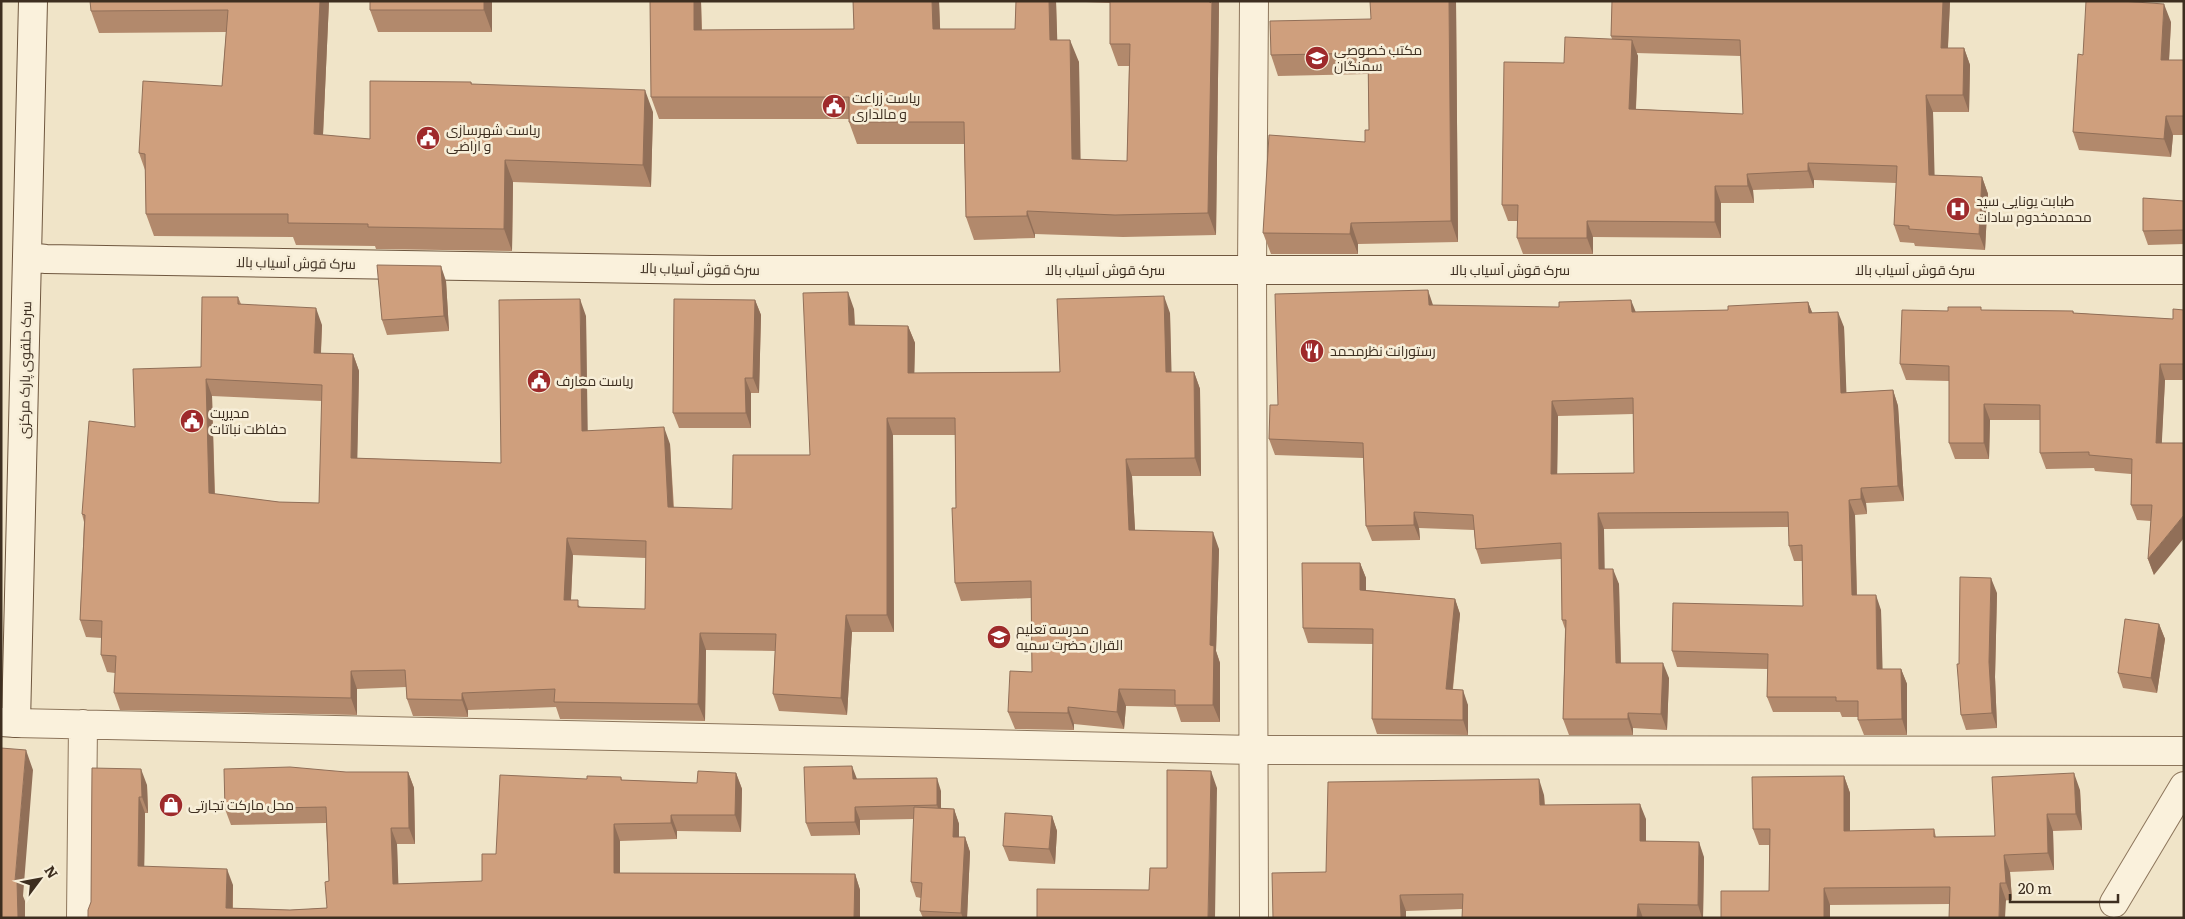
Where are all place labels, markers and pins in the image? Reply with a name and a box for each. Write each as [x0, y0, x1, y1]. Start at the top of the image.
place label: مکتب خصوصی سمنگان [1334, 39, 1422, 75]
school or university icon: مکتب خصوصی سمنگان [1304, 45, 1330, 71]
place label: ریاست زراعت و مالداری [852, 87, 920, 123]
public building icon: ریاست زراعت و مالداری [821, 93, 847, 119]
place label: ریاست شهرسازی و اراضی [446, 119, 540, 155]
public building icon: ریاست شهرسازی و اراضی [415, 125, 441, 151]
place label: طبابت یونایی سید محمدمخدوم سادات [1976, 190, 2092, 227]
hospital icon: طبابت یونایی سید محمدمخدوم سادات [1945, 196, 1971, 222]
restaurant icon: رستورانت نظرمحمد [1299, 338, 1325, 364]
place label: رستورانت نظرمحمد [1330, 340, 1436, 360]
public building icon: ریاست معارف [526, 368, 552, 394]
place label: ریاست معارف [556, 370, 634, 390]
place label: مدیریت حفاظت نباتات [210, 402, 286, 438]
public building icon: مدیریت حفاظت نباتات [179, 408, 205, 434]
place label: مدرسه تعلیم القران حضرت سمیه [1016, 618, 1123, 654]
school or university icon: مدرسه تعلیم القران حضرت سمیه [986, 624, 1012, 650]
shop icon: محل مارکت تجارتی [158, 792, 184, 818]
place label: محل مارکت تجارتی [188, 794, 294, 814]

